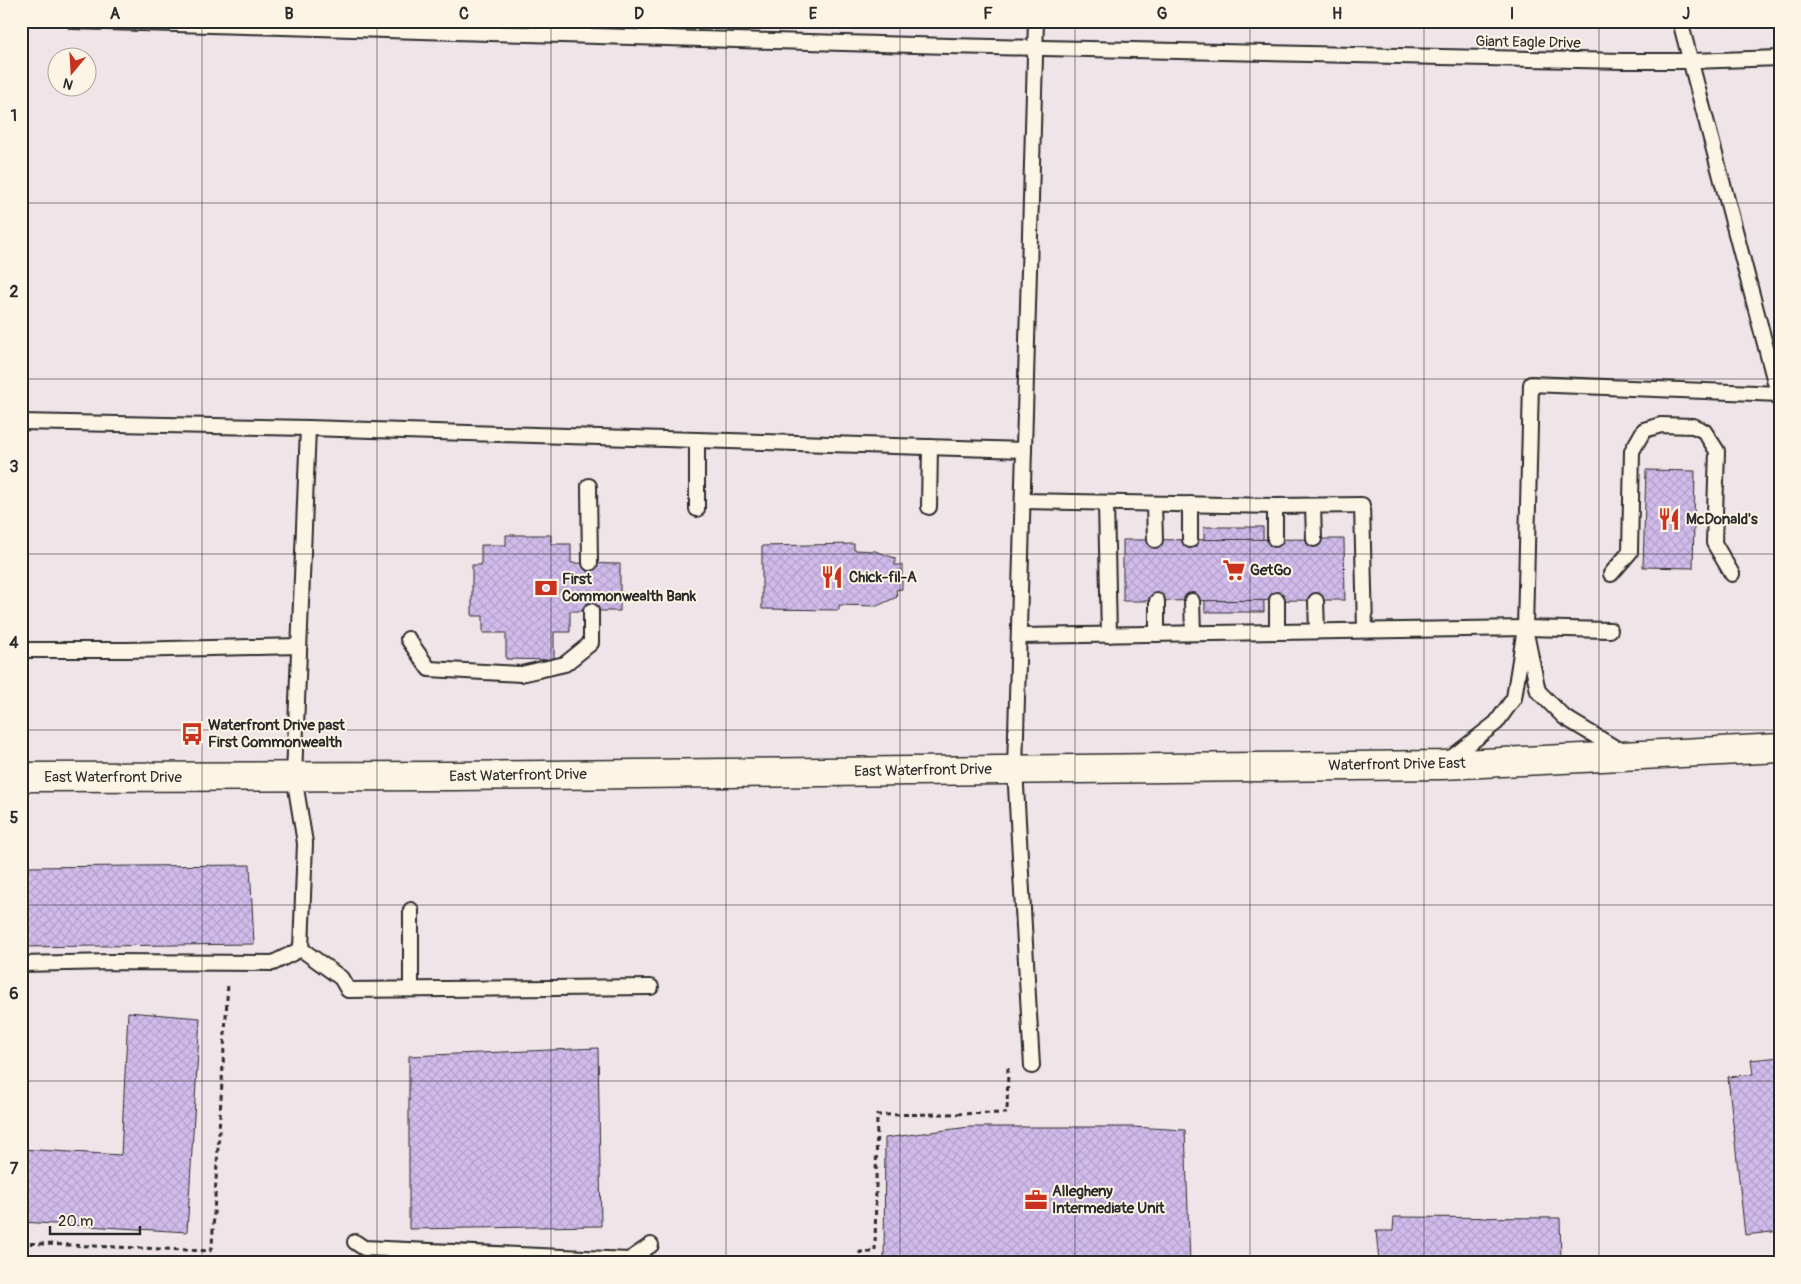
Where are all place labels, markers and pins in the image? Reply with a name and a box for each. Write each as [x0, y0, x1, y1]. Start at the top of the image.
restaurant icon: McDonald's [1656, 506, 1682, 532]
place label: McDonald's [1686, 510, 1758, 529]
supermarket icon: GetGo [1221, 557, 1247, 583]
place label: GetGo [1250, 561, 1291, 580]
restaurant icon: Chick-fil-A [819, 564, 845, 590]
place label: Chick-fil-A [849, 568, 917, 587]
place label: First Commonwealth Bank [562, 570, 697, 606]
bank icon: First Commonwealth Bank [533, 575, 559, 601]
place label: Waterfront Drive past First Commonwealth [208, 716, 346, 752]
bus stop icon: Waterfront Drive past First Commonwealth [179, 721, 205, 747]
place label: Allegheny Intermediate Unit [1052, 1182, 1165, 1218]
office icon: Allegheny Intermediate Unit [1023, 1187, 1049, 1213]

